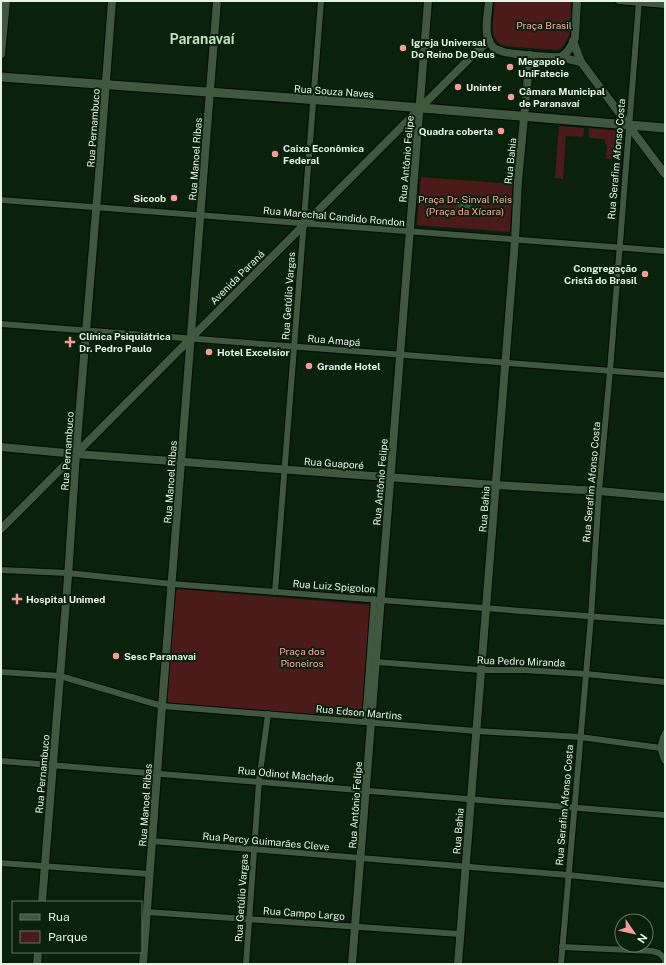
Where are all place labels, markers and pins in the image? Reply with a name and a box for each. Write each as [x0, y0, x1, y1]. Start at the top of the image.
place label: Igreja Universal Do Reino De Deus [411, 36, 495, 60]
marker: Igreja Universal Do Reino De Deus [398, 43, 408, 53]
place label: Megapolo UniFatecie [518, 55, 569, 79]
marker: Megapolo UniFatecie [505, 62, 515, 72]
place label: Uninter [466, 81, 502, 93]
marker: Uninter [453, 82, 463, 92]
place label: Câmara Municipal de Paranavaí [519, 85, 605, 109]
marker: Câmara Municipal de Paranavaí [506, 92, 516, 102]
place label: Quadra coberta [419, 125, 493, 137]
marker: Quadra coberta [496, 126, 506, 136]
place label: Caixa Econômica Federal [283, 142, 364, 166]
marker: Caixa Econômica Federal [270, 149, 280, 159]
place label: Sicoob [133, 192, 166, 204]
marker: Sicoob [169, 193, 179, 203]
place label: Congregação Cristã do Brasil [564, 262, 637, 286]
marker: Congregação Cristã do Brasil [640, 269, 650, 279]
place label: Clínica Psiquiátrica Dr. Pedro Paulo [79, 330, 171, 354]
marker: Clínica Psiquiátrica Dr. Pedro Paulo [64, 336, 76, 348]
place label: Hotel Excelsior [217, 346, 290, 358]
marker: Hotel Excelsior [204, 347, 214, 357]
place label: Grande Hotel [317, 360, 380, 372]
marker: Grande Hotel [304, 361, 314, 371]
marker: Hospital Unimed [11, 593, 23, 605]
place label: Hospital Unimed [26, 593, 105, 605]
place label: Sesc Paranavai [124, 650, 196, 662]
marker: Sesc Paranavai [111, 651, 121, 661]

